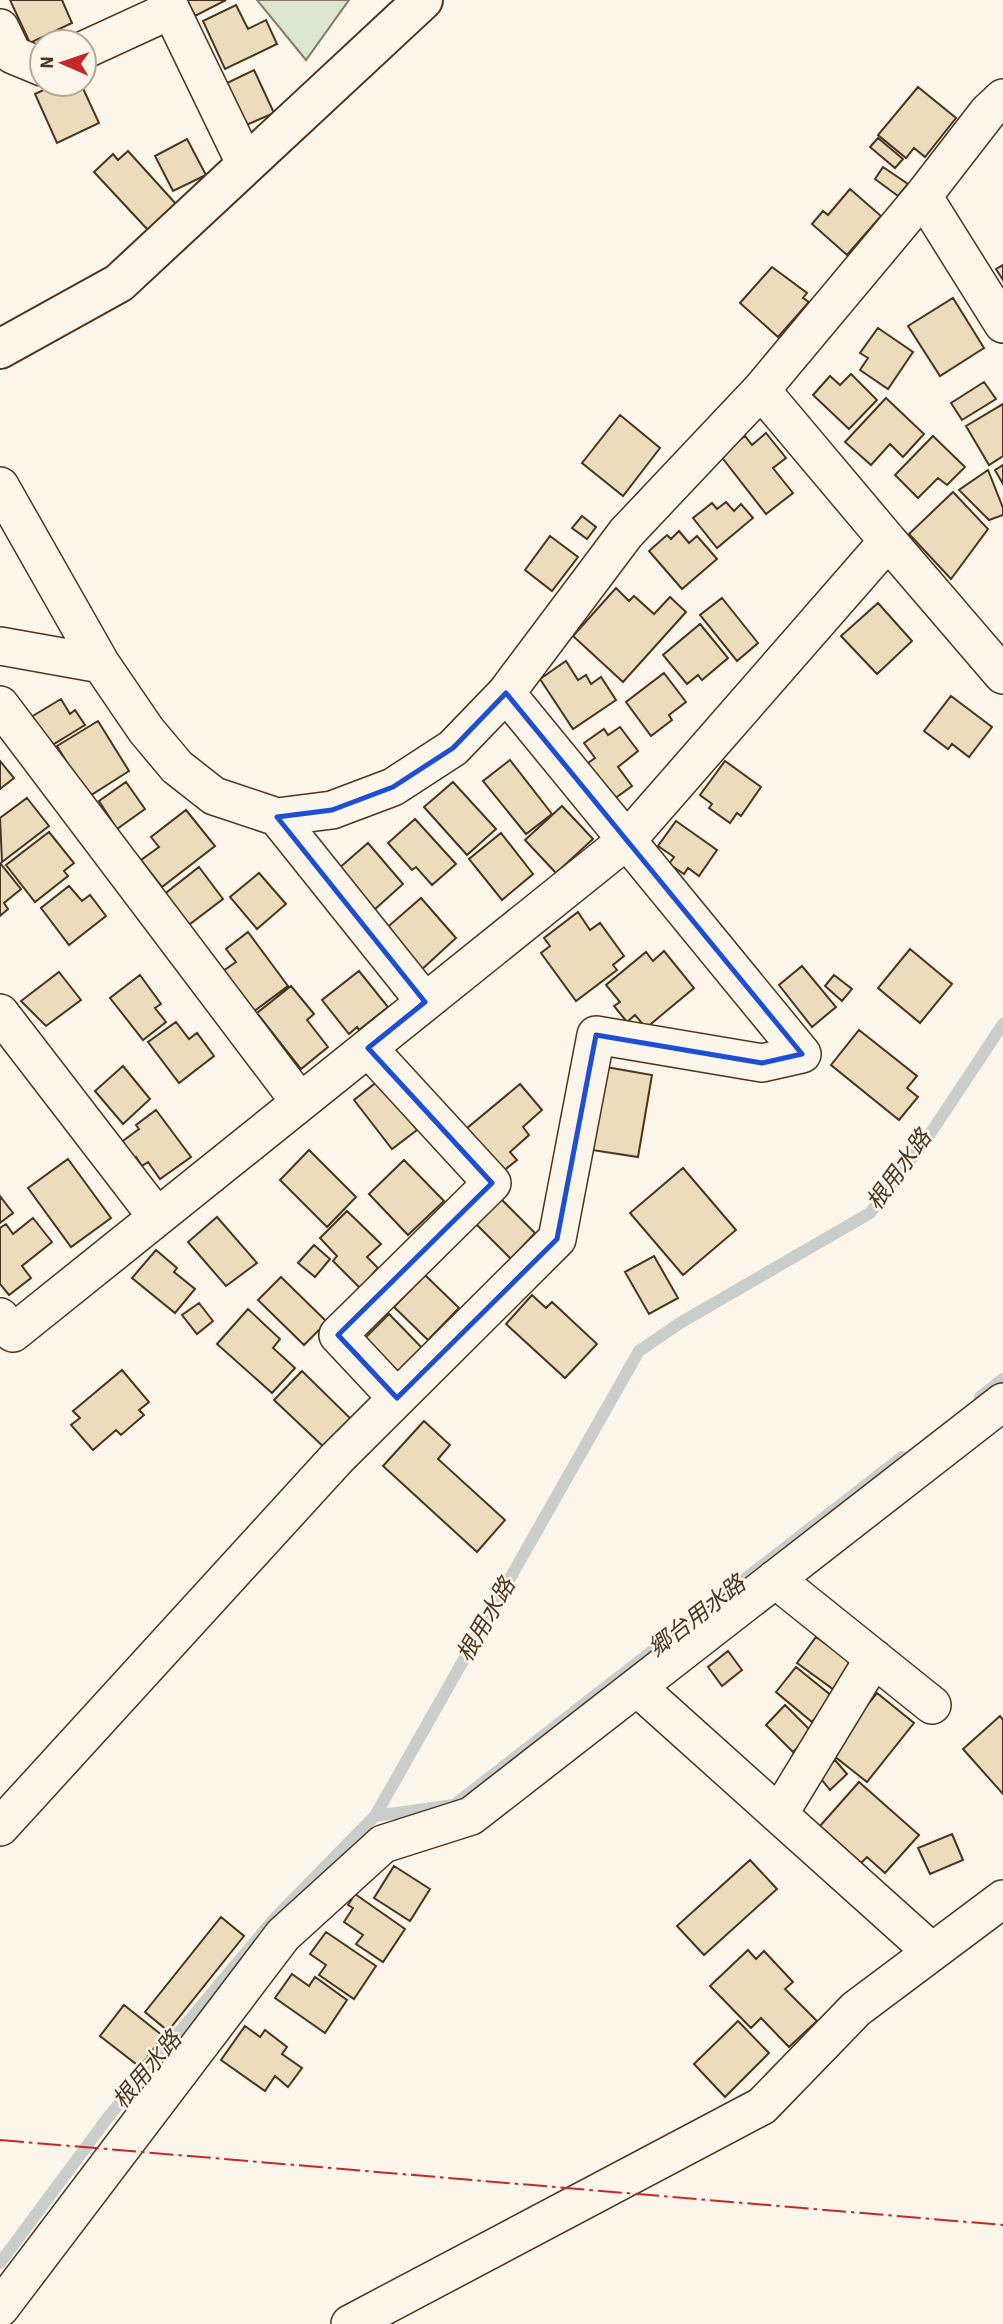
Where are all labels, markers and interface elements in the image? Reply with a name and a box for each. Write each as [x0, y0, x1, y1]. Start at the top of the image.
north arrow [28, 28, 98, 98]
text: N [34, 56, 61, 69]
water label: 根用水路 [859, 1121, 941, 1217]
water label: 郷台用水路 [642, 1566, 754, 1664]
water label: 根用水路 [449, 1570, 524, 1668]
water label: 根用水路 [105, 2023, 190, 2116]

